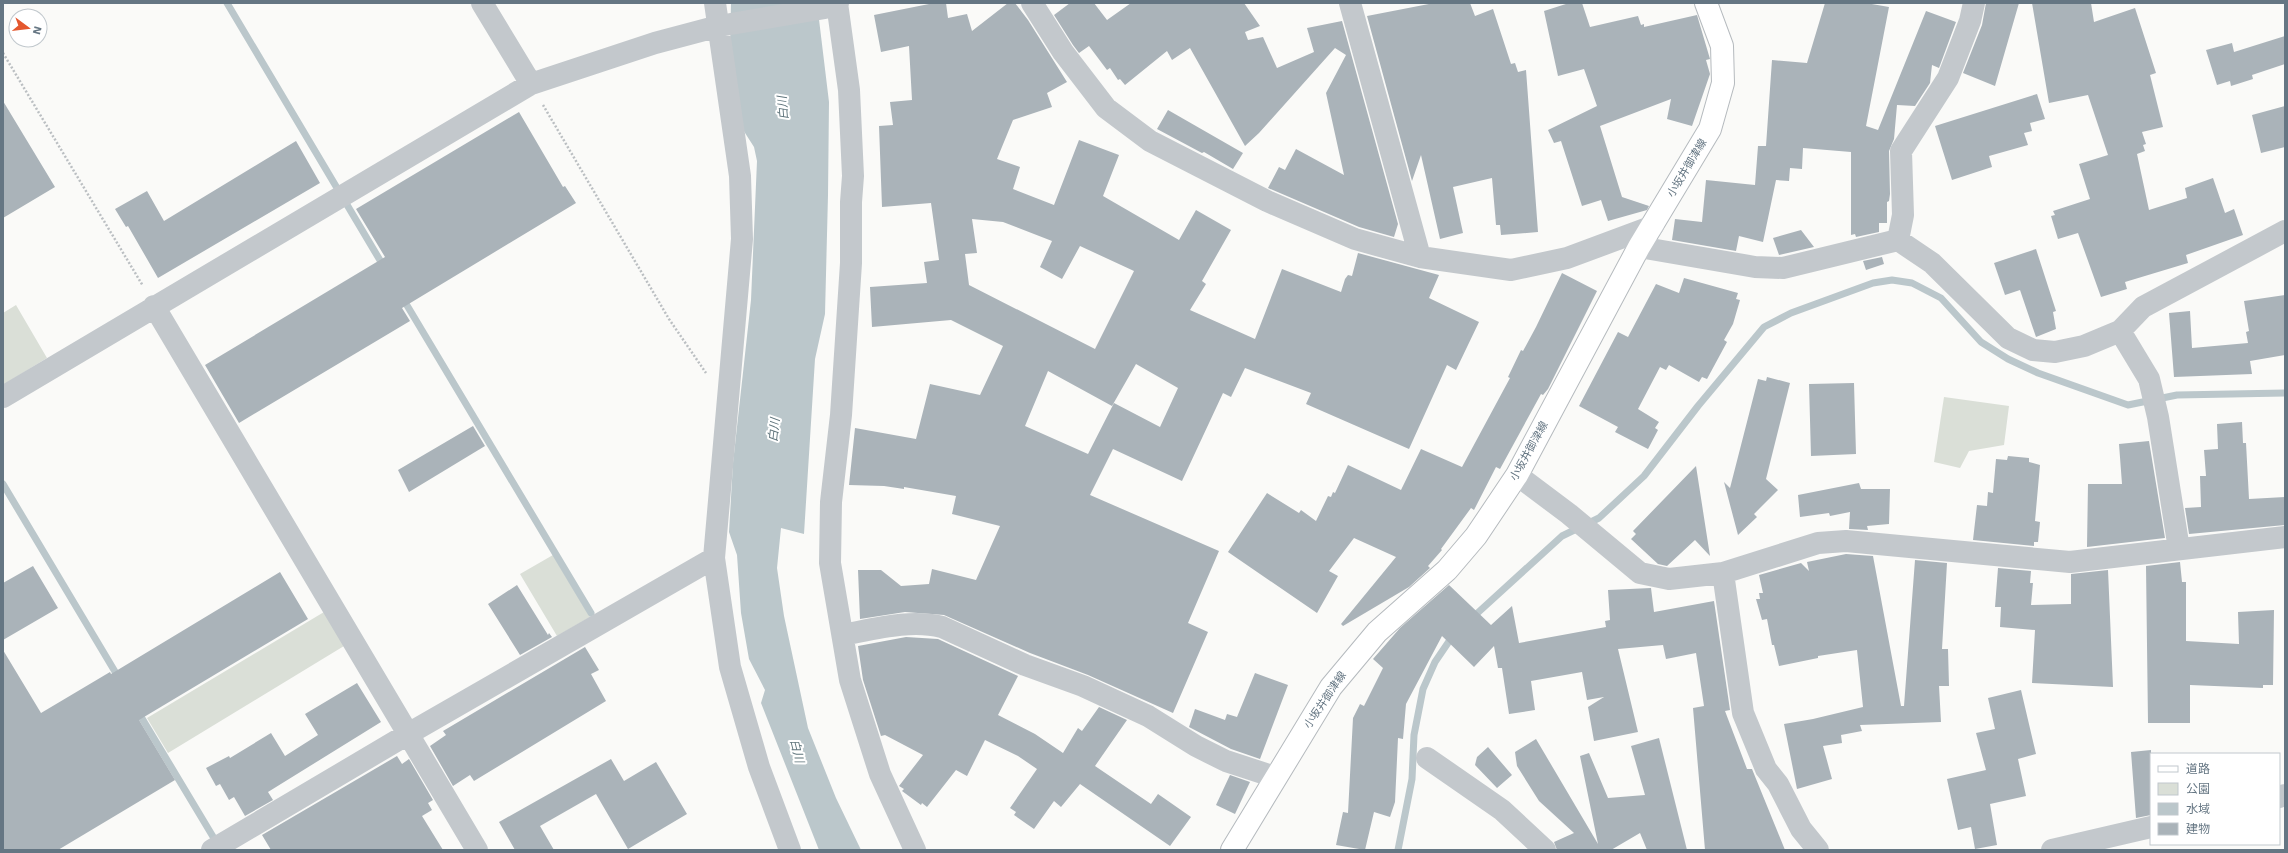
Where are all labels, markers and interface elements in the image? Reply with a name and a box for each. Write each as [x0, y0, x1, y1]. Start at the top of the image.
north arrow [8, 8, 48, 48]
text: N [30, 25, 45, 36]
water label: 白川 [775, 93, 791, 121]
street label: 小坂井御津線 [1664, 136, 1710, 200]
water label: 白川 [766, 415, 782, 443]
street label: 小坂井御津線 [1507, 419, 1551, 483]
street label: 小坂井御津線 [1301, 669, 1349, 731]
water label: 白川 [787, 738, 807, 766]
legend [2150, 753, 2280, 845]
text: 道路 [2186, 762, 2210, 776]
text: 公園 [2186, 782, 2210, 796]
text: 水域 [2186, 802, 2210, 816]
text: 建物 [2186, 822, 2210, 836]

